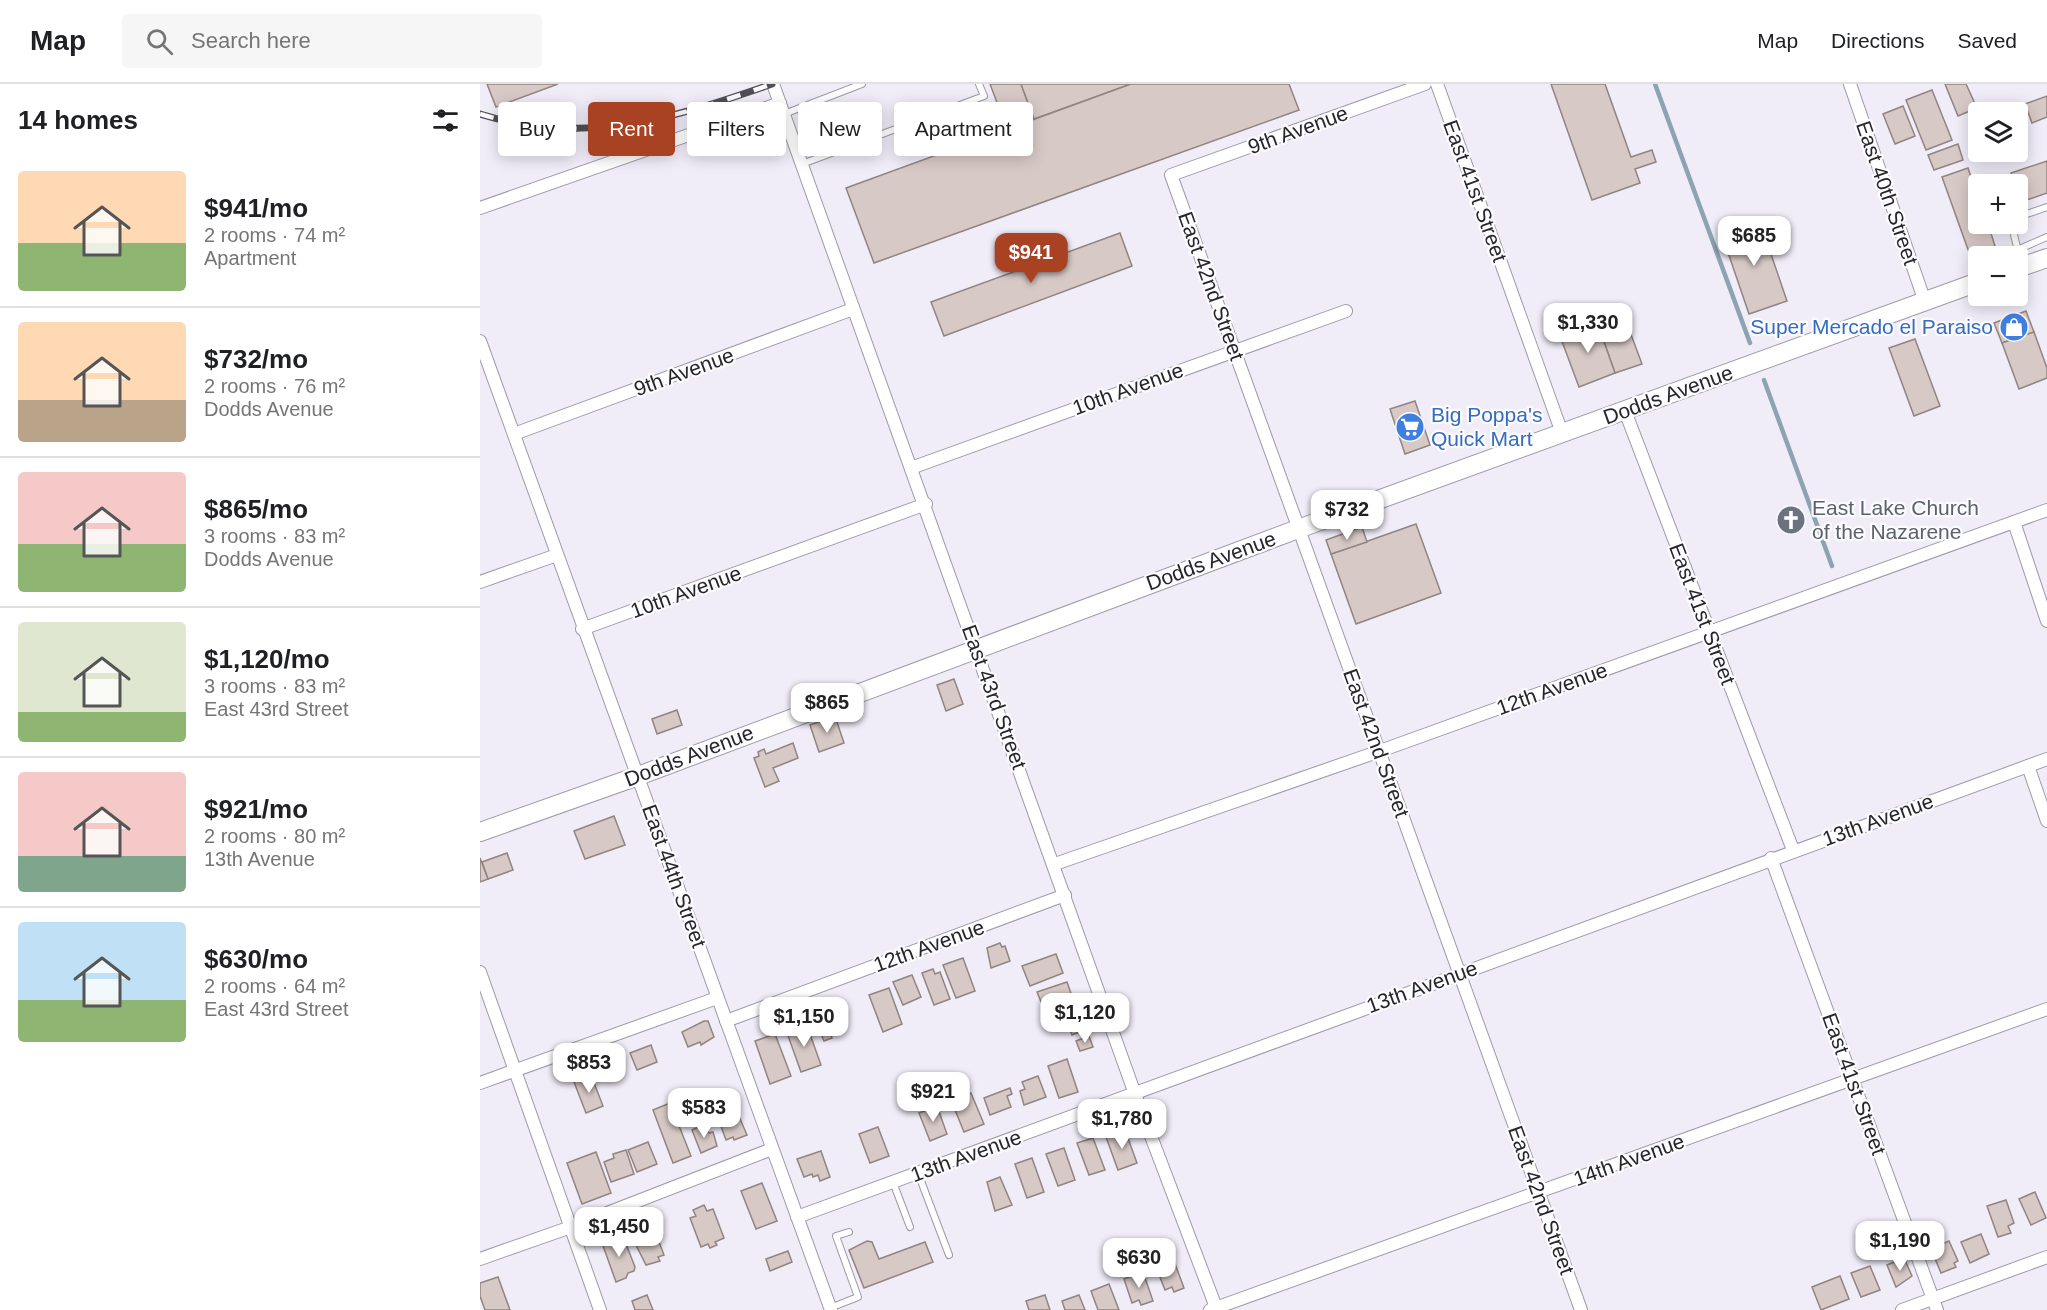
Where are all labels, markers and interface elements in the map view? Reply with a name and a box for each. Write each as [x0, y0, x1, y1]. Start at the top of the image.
search box [122, 14, 542, 68]
text: Map [30, 25, 86, 56]
icon: search [143, 25, 176, 58]
text: Search here [191, 28, 311, 53]
text: Map [1757, 29, 1798, 52]
text: Directions [1831, 29, 1924, 52]
text: Saved [1957, 29, 2017, 52]
street label: 9th Avenue [1245, 101, 1351, 158]
chip: Buy [498, 102, 576, 156]
chip: Rent [588, 102, 675, 156]
chip: Filters [687, 102, 786, 156]
chip: New [798, 102, 882, 156]
chip: Apartment [894, 102, 1033, 156]
map controls [1968, 102, 2028, 306]
button: layers [1968, 102, 2028, 162]
icon: filters [429, 104, 462, 137]
text: 14 homes [18, 105, 138, 135]
street label: East 41st Street [1439, 117, 1512, 265]
street label: East 40th Street [1852, 118, 1923, 268]
button: + [1968, 174, 2028, 234]
text: $941/mo [204, 193, 308, 223]
icon: home [66, 195, 138, 267]
street label: East 42nd Street [1174, 208, 1249, 363]
pin: $685 [1718, 216, 1790, 267]
text: 2 rooms · 74 m² [204, 224, 345, 246]
text: $685 [1732, 224, 1776, 246]
pin: $941 [995, 233, 1067, 284]
text: $941 [1009, 241, 1053, 263]
button: − [1968, 246, 2028, 306]
text: Apartment [204, 247, 296, 269]
pin: $1,330 [1539, 303, 1637, 354]
text: $1,330 [1557, 311, 1619, 333]
shop icon: Super Mercado el Paraiso [1998, 311, 2030, 343]
place label: Super Mercado el Paraiso [1750, 315, 1993, 338]
street label: 9th Avenue [631, 343, 737, 400]
text: $732/mo [204, 344, 308, 374]
icon: home [66, 346, 138, 418]
street label: 10th Avenue [1069, 358, 1186, 419]
street label: Dodds Avenue [1600, 360, 1736, 429]
text: 2 rooms · 76 m² [204, 375, 345, 397]
text: Dodds Avenue [204, 398, 334, 420]
place label: Big Poppa's Quick Mart [1431, 403, 1542, 450]
supermarket icon: Big Poppa's Quick Mart [1394, 411, 1426, 443]
pin: $732 [1311, 490, 1383, 541]
text: $865/mo [204, 494, 308, 524]
icon: home [66, 496, 138, 568]
place label: East Lake Church of the Nazarene [1812, 496, 1979, 543]
text: $732 [1325, 498, 1369, 520]
church icon: East Lake Church of the Nazarene [1775, 504, 1807, 536]
text: 3 rooms · 83 m² [204, 525, 345, 547]
street label: Dodds Avenue [1143, 526, 1279, 595]
street label: East 41st Street [1665, 540, 1740, 688]
text: Dodds Avenue [204, 548, 334, 570]
street label: 10th Avenue [627, 561, 744, 622]
street label: East 43rd Street [958, 622, 1031, 772]
text: $1,120/mo [204, 644, 330, 674]
icon: home [66, 646, 138, 718]
street label: 12th Avenue [1493, 658, 1610, 719]
street label: East 42nd Street [1339, 665, 1414, 820]
text: 3 rooms · 83 m² [204, 675, 345, 697]
pin: $865 [791, 683, 863, 734]
text: $865 [805, 691, 849, 713]
text: East 43rd Street [204, 698, 349, 720]
street label: Dodds Avenue [621, 720, 757, 791]
street label: 13th Avenue [1819, 789, 1936, 850]
text: $921/mo [204, 794, 308, 824]
icon: home [66, 796, 138, 868]
street label: East 44th Street [638, 801, 711, 951]
text: 2 rooms · 80 m² [204, 825, 345, 847]
text: 13th Avenue [204, 848, 315, 870]
street label: 12th Avenue [870, 915, 987, 976]
text: $630/mo [204, 944, 308, 974]
icon: home [66, 946, 138, 1018]
street label: 13th Avenue [1363, 956, 1480, 1017]
text: 2 rooms · 64 m² [204, 975, 345, 997]
pin: $1,120 [1036, 993, 1134, 1044]
pin: $1,150 [755, 997, 853, 1048]
text: East 43rd Street [204, 998, 349, 1020]
text: $1,120 [1054, 1001, 1116, 1023]
text: $1,150 [773, 1005, 835, 1027]
street label: East 41st Street [1818, 1010, 1891, 1158]
pin: $853 [553, 1043, 625, 1094]
text: $853 [567, 1051, 611, 1073]
pin: $921 [897, 1072, 969, 1123]
text: $921 [911, 1080, 955, 1102]
pin: $583 [668, 1088, 740, 1139]
text: $583 [682, 1096, 726, 1118]
pin: $1,780 [1073, 1099, 1171, 1150]
text: $1,780 [1091, 1107, 1153, 1129]
street label: East 42nd Street [1504, 1122, 1579, 1277]
street label: 13th Avenue [907, 1125, 1024, 1186]
street label: 14th Avenue [1570, 1129, 1687, 1190]
pin: $1,450 [570, 1207, 668, 1258]
text: $1,450 [588, 1215, 650, 1237]
pin: $1,190 [1851, 1221, 1949, 1272]
text: $1,190 [1869, 1229, 1931, 1251]
pin: $630 [1103, 1238, 1175, 1289]
text: $630 [1117, 1246, 1161, 1268]

